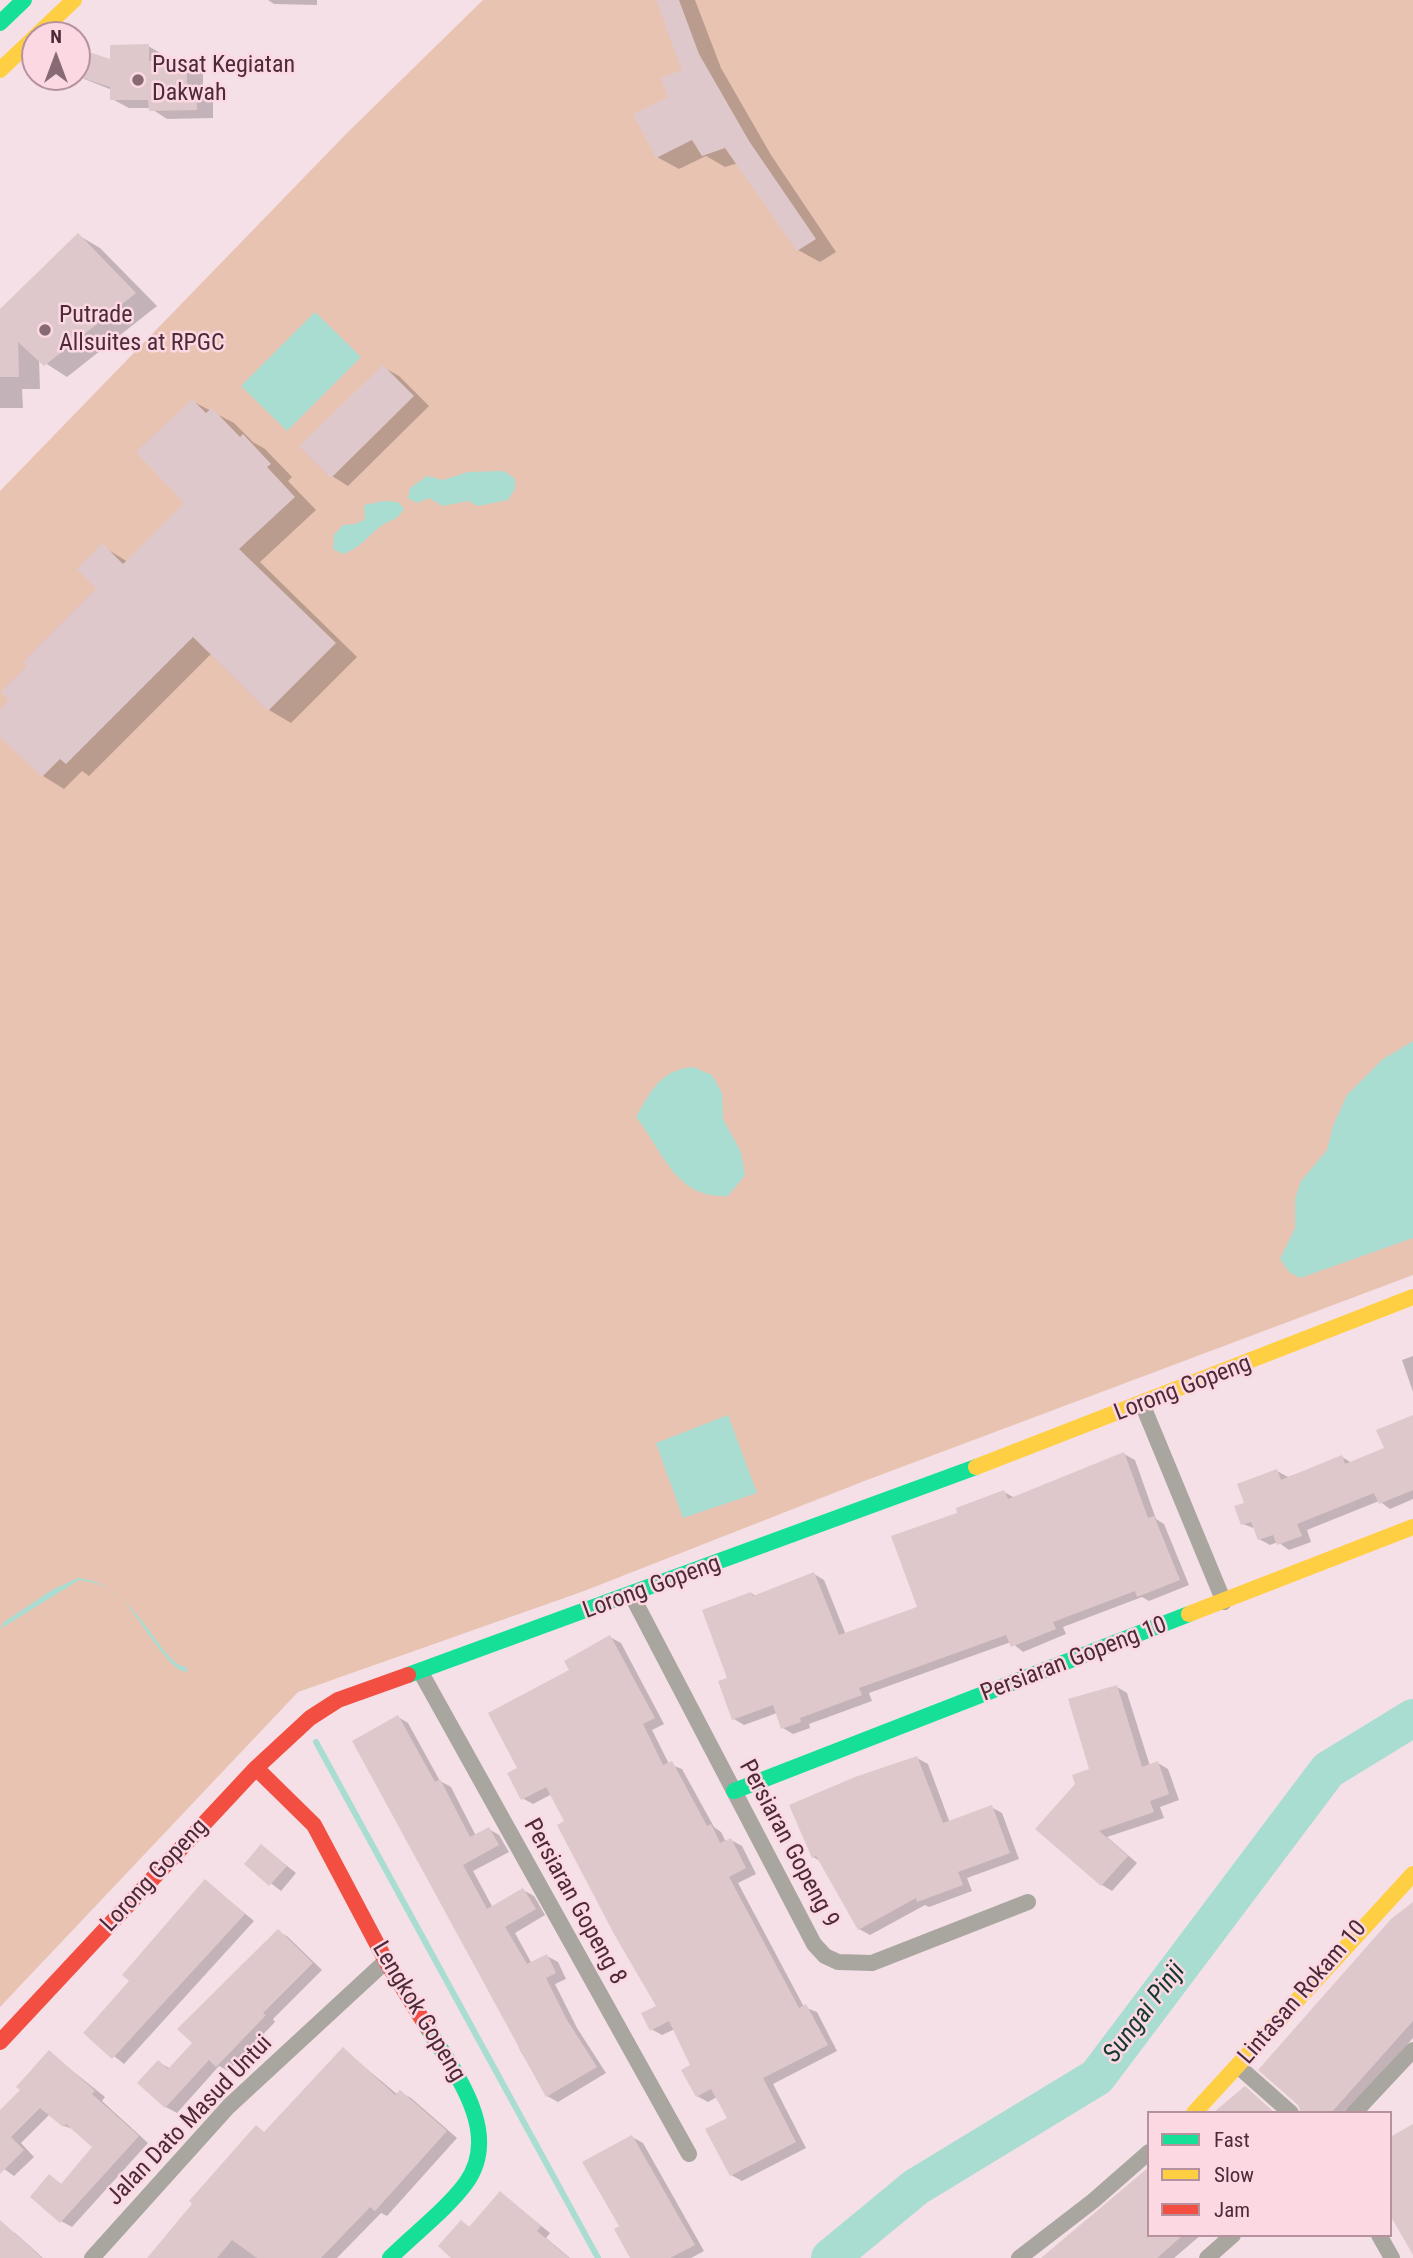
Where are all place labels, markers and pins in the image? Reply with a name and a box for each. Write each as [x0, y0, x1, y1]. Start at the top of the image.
place label: Pusat Kegiatan Dakwah [152, 52, 295, 108]
marker: Pusat Kegiatan Dakwah [130, 72, 146, 88]
place label: Putrade Allsuites at RPGC [59, 302, 225, 358]
marker: Putrade Allsuites at RPGC [37, 322, 53, 338]

